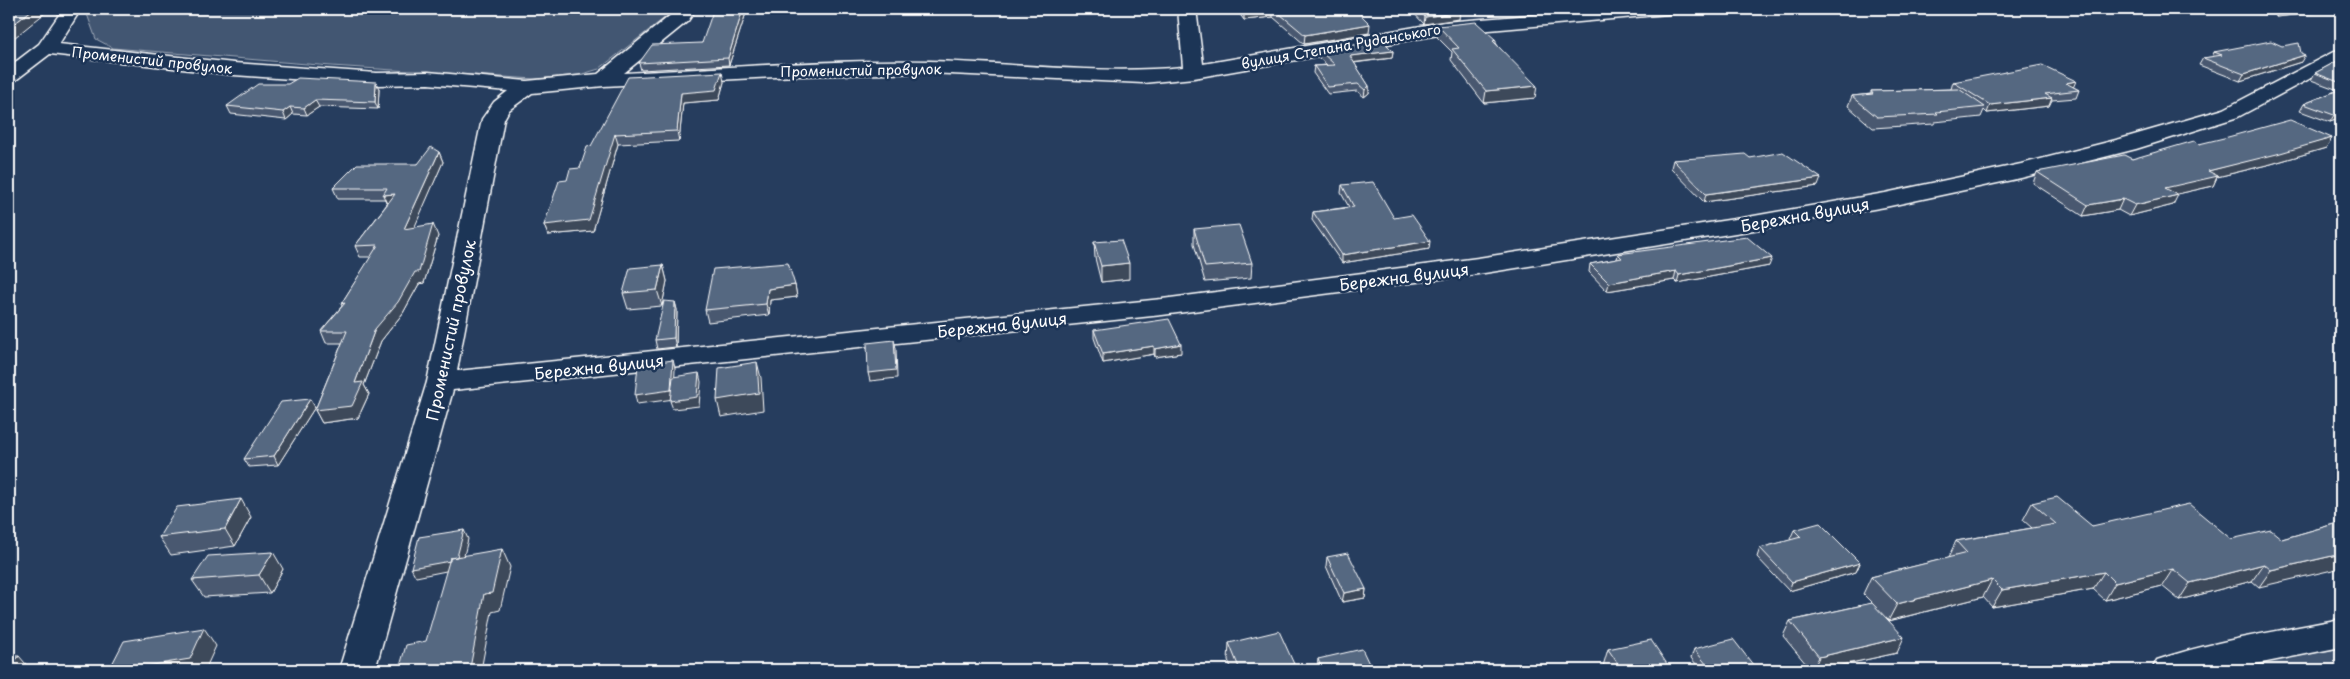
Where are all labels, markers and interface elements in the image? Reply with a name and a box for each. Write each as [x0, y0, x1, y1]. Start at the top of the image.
street label: вулиця Степана Руданського [1240, 18, 1443, 74]
street label: Променистий провулок [71, 41, 234, 79]
street label: Променистий провулок [780, 58, 943, 82]
street label: Бережна вулиця [1739, 191, 1871, 237]
street label: Променистий провулок [419, 237, 481, 423]
street label: Бережна вулиця [1338, 256, 1470, 296]
street label: Бережна вулиця [936, 305, 1068, 343]
street label: Бережна вулиця [533, 347, 665, 385]

